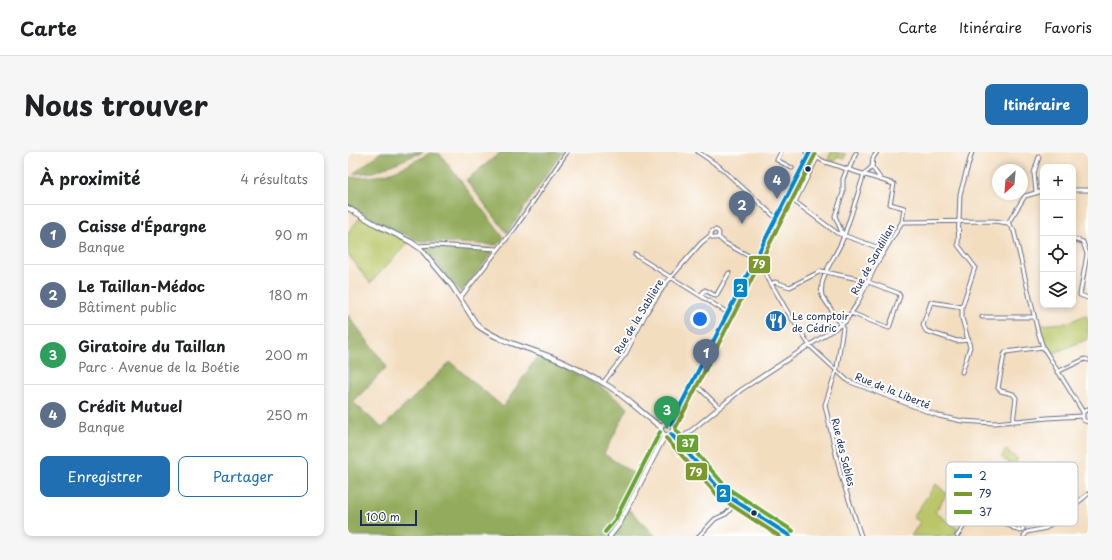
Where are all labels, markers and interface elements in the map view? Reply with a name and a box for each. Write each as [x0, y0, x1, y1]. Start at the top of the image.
text: Carte [20, 14, 77, 42]
text: Carte [898, 17, 937, 38]
text: Itinéraire [959, 17, 1022, 38]
text: Favoris [1044, 17, 1092, 38]
text: Nous trouver [24, 83, 208, 126]
button: Itinéraire [985, 84, 1088, 125]
unlabelled marker [803, 164, 813, 174]
north arrow [992, 164, 1028, 200]
map controls [1040, 164, 1076, 308]
button: + [1040, 164, 1076, 200]
text: À proximité [40, 165, 140, 191]
pin: 4 [764, 166, 790, 199]
text: 4 résultats [241, 169, 308, 188]
pin: 2 [729, 191, 755, 224]
button: − [1040, 200, 1076, 236]
text: Caisse d'Épargne [78, 214, 206, 237]
street label: Rue de Sandillan [846, 221, 898, 297]
text: 1 [50, 225, 56, 244]
text: 90 m [275, 225, 308, 244]
button: locate [1040, 236, 1076, 272]
text: Banque [78, 237, 125, 256]
line badge: 79 [748, 255, 771, 274]
text: 79 [753, 255, 766, 272]
button: layers [1040, 272, 1076, 308]
text: Le Taillan-Médoc [78, 274, 205, 297]
street label: Rue de la Sablière [610, 275, 667, 356]
line badge: 2 [733, 278, 748, 298]
text: 2 [736, 279, 744, 296]
text: 2 [48, 285, 58, 304]
text: 180 m [269, 285, 308, 304]
text: Bâtiment public [78, 297, 177, 316]
restaurant icon: Le comptoir de Cédric [763, 308, 789, 334]
place label: Le comptoir de Cédric [792, 308, 849, 335]
your location [690, 309, 710, 329]
text: Giratoire du Taillan [78, 334, 225, 357]
pin: 1 [693, 339, 719, 372]
text: 3 [49, 345, 57, 364]
text: 200 m [265, 345, 308, 364]
text: Parc · Avenue de la Boétie [78, 357, 240, 376]
street label: Rue de la Liberté [853, 368, 933, 412]
text: Crédit Mutuel [78, 394, 182, 417]
pin: 3 [654, 396, 680, 429]
text: 4 [49, 405, 57, 424]
text: 250 m [266, 405, 308, 424]
street label: Rue des Sables [828, 416, 860, 488]
text: Banque [78, 417, 125, 436]
line badge: 37 [676, 434, 699, 453]
text: 37 [682, 434, 695, 451]
button: Enregistrer [40, 456, 170, 497]
button: Partager [178, 456, 308, 497]
line badge: 79 [685, 462, 708, 481]
legend [946, 462, 1078, 526]
text: 79 [690, 463, 703, 480]
text: 2 [979, 467, 987, 484]
line badge: 2 [716, 484, 731, 503]
text: 2 [719, 484, 727, 501]
text: 79 [979, 485, 992, 502]
text: 37 [979, 503, 992, 520]
scale bar [360, 508, 417, 527]
text: 100 m [366, 508, 400, 525]
unlabelled marker [749, 508, 759, 518]

